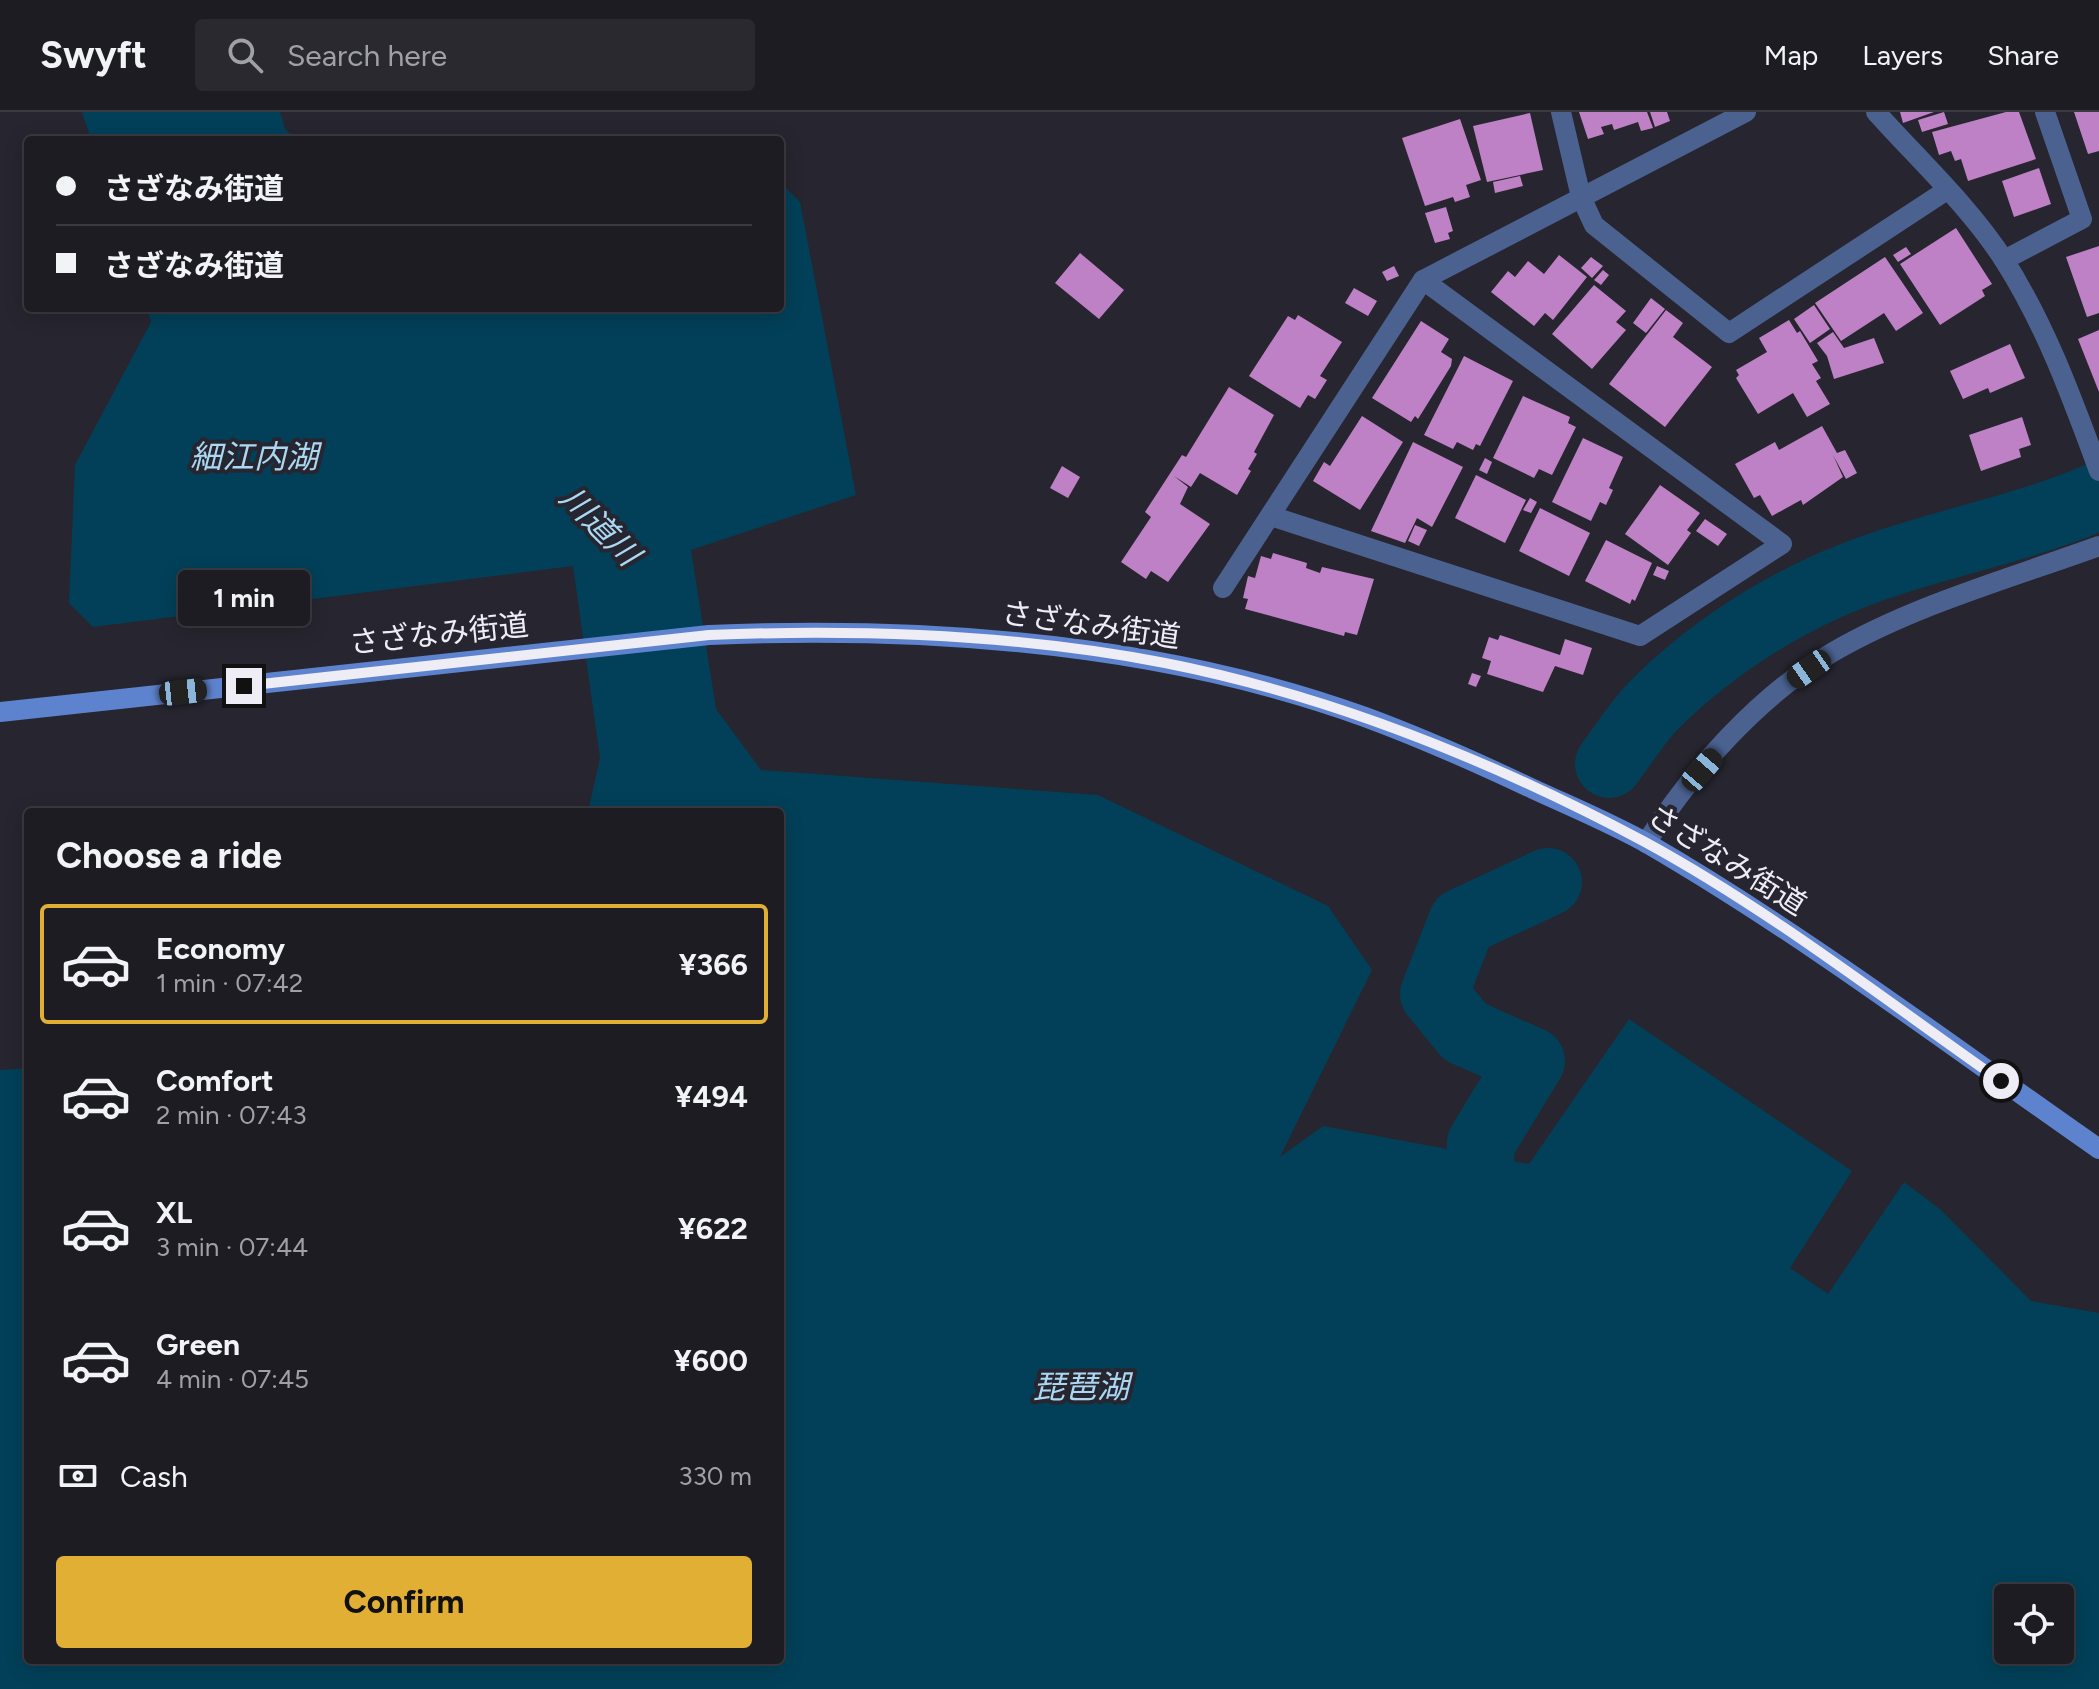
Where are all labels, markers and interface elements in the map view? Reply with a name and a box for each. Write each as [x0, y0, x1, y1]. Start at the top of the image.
search box [195, 19, 755, 91]
text: Swyft [40, 32, 147, 78]
icon: search [223, 33, 267, 77]
text: Search here [287, 37, 447, 74]
text: Map [1764, 38, 1818, 72]
text: Layers [1862, 38, 1943, 72]
text: Share [1987, 38, 2059, 72]
text: さざなみ街道 [104, 170, 284, 207]
text: さざなみ街道 [104, 247, 284, 284]
water label: 細江内湖 [190, 438, 323, 476]
water label: 川道川 [553, 479, 649, 575]
callout: 1 min [178, 570, 310, 626]
text: 1 min [213, 582, 275, 614]
street label: さざなみ街道 [999, 594, 1183, 655]
street label: さざなみ街道 [348, 606, 530, 661]
car [1782, 645, 1836, 693]
route end [226, 668, 262, 704]
car [158, 678, 208, 706]
car [1677, 744, 1727, 796]
street label: さざなみ街道 [1641, 796, 1813, 923]
text: Choose a ride [56, 834, 282, 877]
icon: car [60, 928, 132, 1000]
text: Economy [156, 930, 285, 967]
text: ¥366 [679, 946, 748, 983]
text: 1 min · 07:42 [156, 967, 303, 999]
icon: car [60, 1060, 132, 1132]
text: Comfort [156, 1062, 274, 1099]
route start [1983, 1063, 2019, 1099]
text: ¥494 [675, 1078, 748, 1115]
text: 2 min · 07:43 [156, 1099, 307, 1131]
icon: car [60, 1192, 132, 1264]
text: XL [156, 1194, 192, 1231]
text: ¥622 [678, 1210, 748, 1247]
text: 3 min · 07:44 [156, 1231, 308, 1263]
icon: car [60, 1324, 132, 1396]
text: Green [156, 1326, 240, 1363]
text: ¥600 [674, 1342, 748, 1379]
text: 4 min · 07:45 [156, 1363, 309, 1395]
water label: 琵琶湖 [1033, 1368, 1134, 1406]
icon: cash [56, 1454, 100, 1498]
text: Cash [120, 1458, 188, 1495]
text: 330 m [678, 1460, 752, 1492]
button: Confirm [56, 1556, 752, 1648]
map controls [1994, 1584, 2074, 1664]
button: locate [1994, 1584, 2074, 1664]

